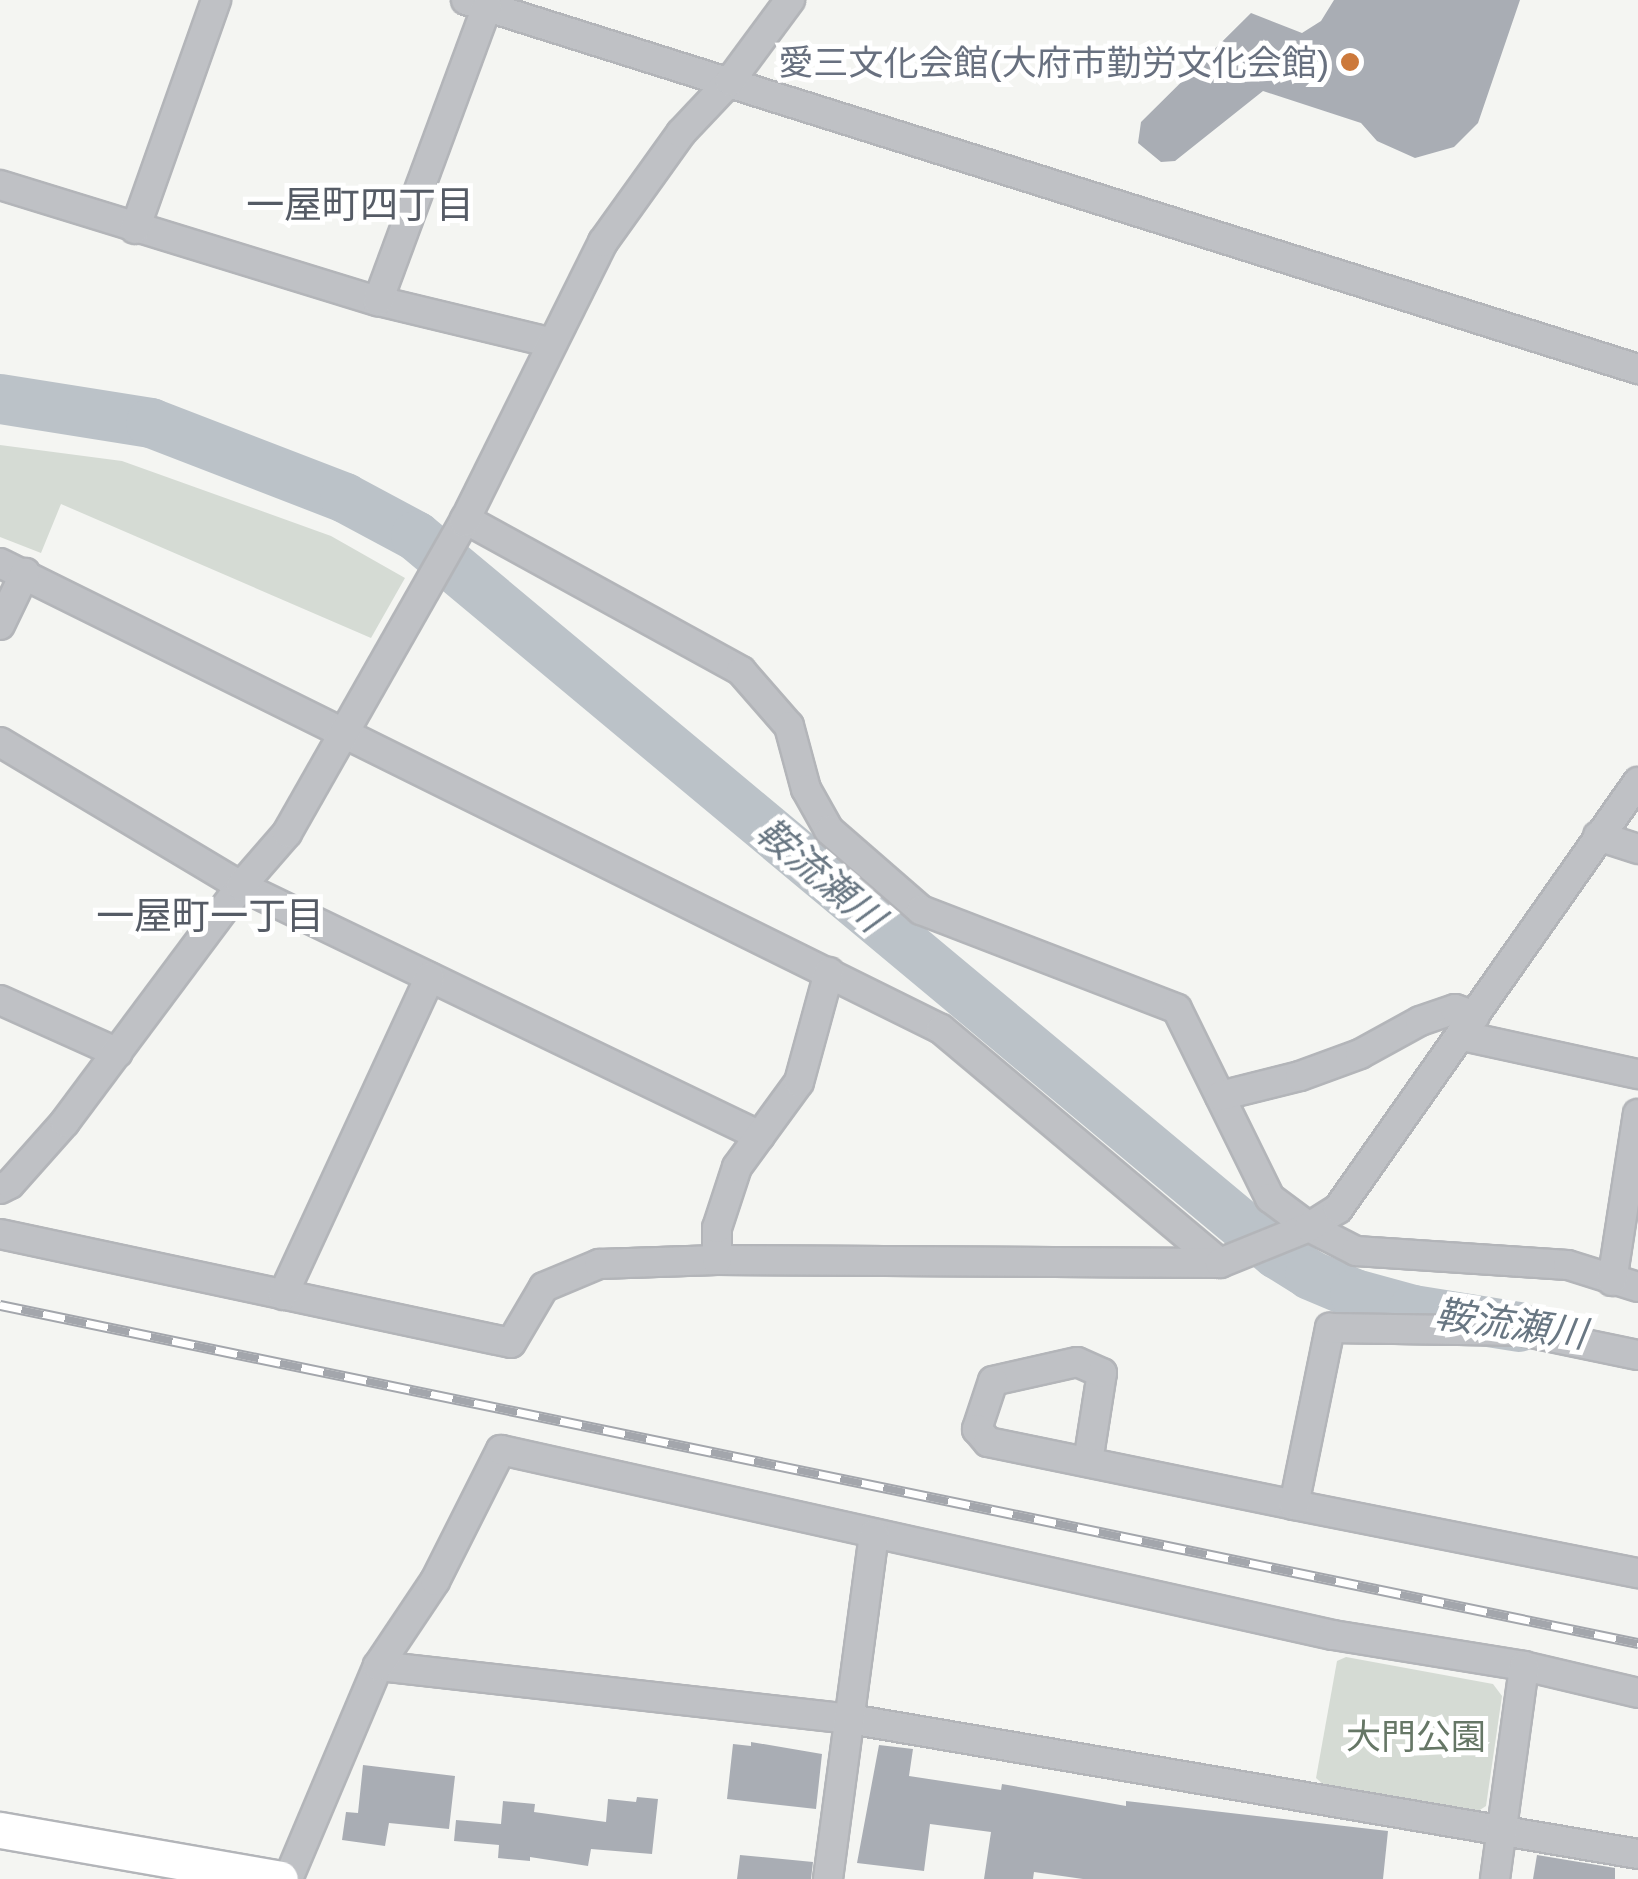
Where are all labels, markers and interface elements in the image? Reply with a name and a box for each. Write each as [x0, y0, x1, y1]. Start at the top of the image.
place label: 愛三文化会館(大府市勤労文化会館) [778, 41, 1330, 83]
marker: 愛三文化会館(大府市勤労文化会館) [1339, 51, 1361, 73]
district label: 一屋町四丁目 [246, 181, 474, 227]
water label: 鞍流瀬川 [748, 808, 894, 940]
district label: 一屋町一丁目 [96, 892, 324, 938]
water label: 鞍流瀬川 [1433, 1290, 1589, 1356]
park label: 大門公園 [1346, 1715, 1486, 1757]

